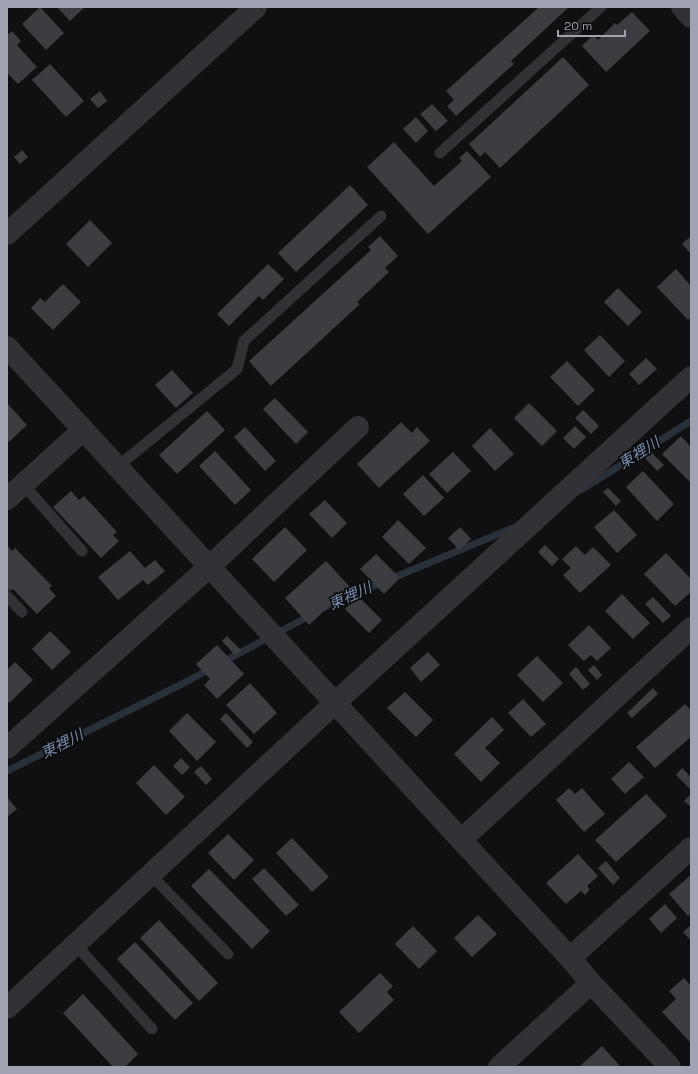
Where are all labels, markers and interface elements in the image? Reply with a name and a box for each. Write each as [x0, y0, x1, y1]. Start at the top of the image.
scale bar [558, 12, 625, 38]
text: 20 m [564, 18, 592, 34]
water label: 東裡川 [615, 432, 665, 473]
water label: 東裡川 [325, 577, 376, 613]
water label: 東裡川 [37, 724, 88, 762]

